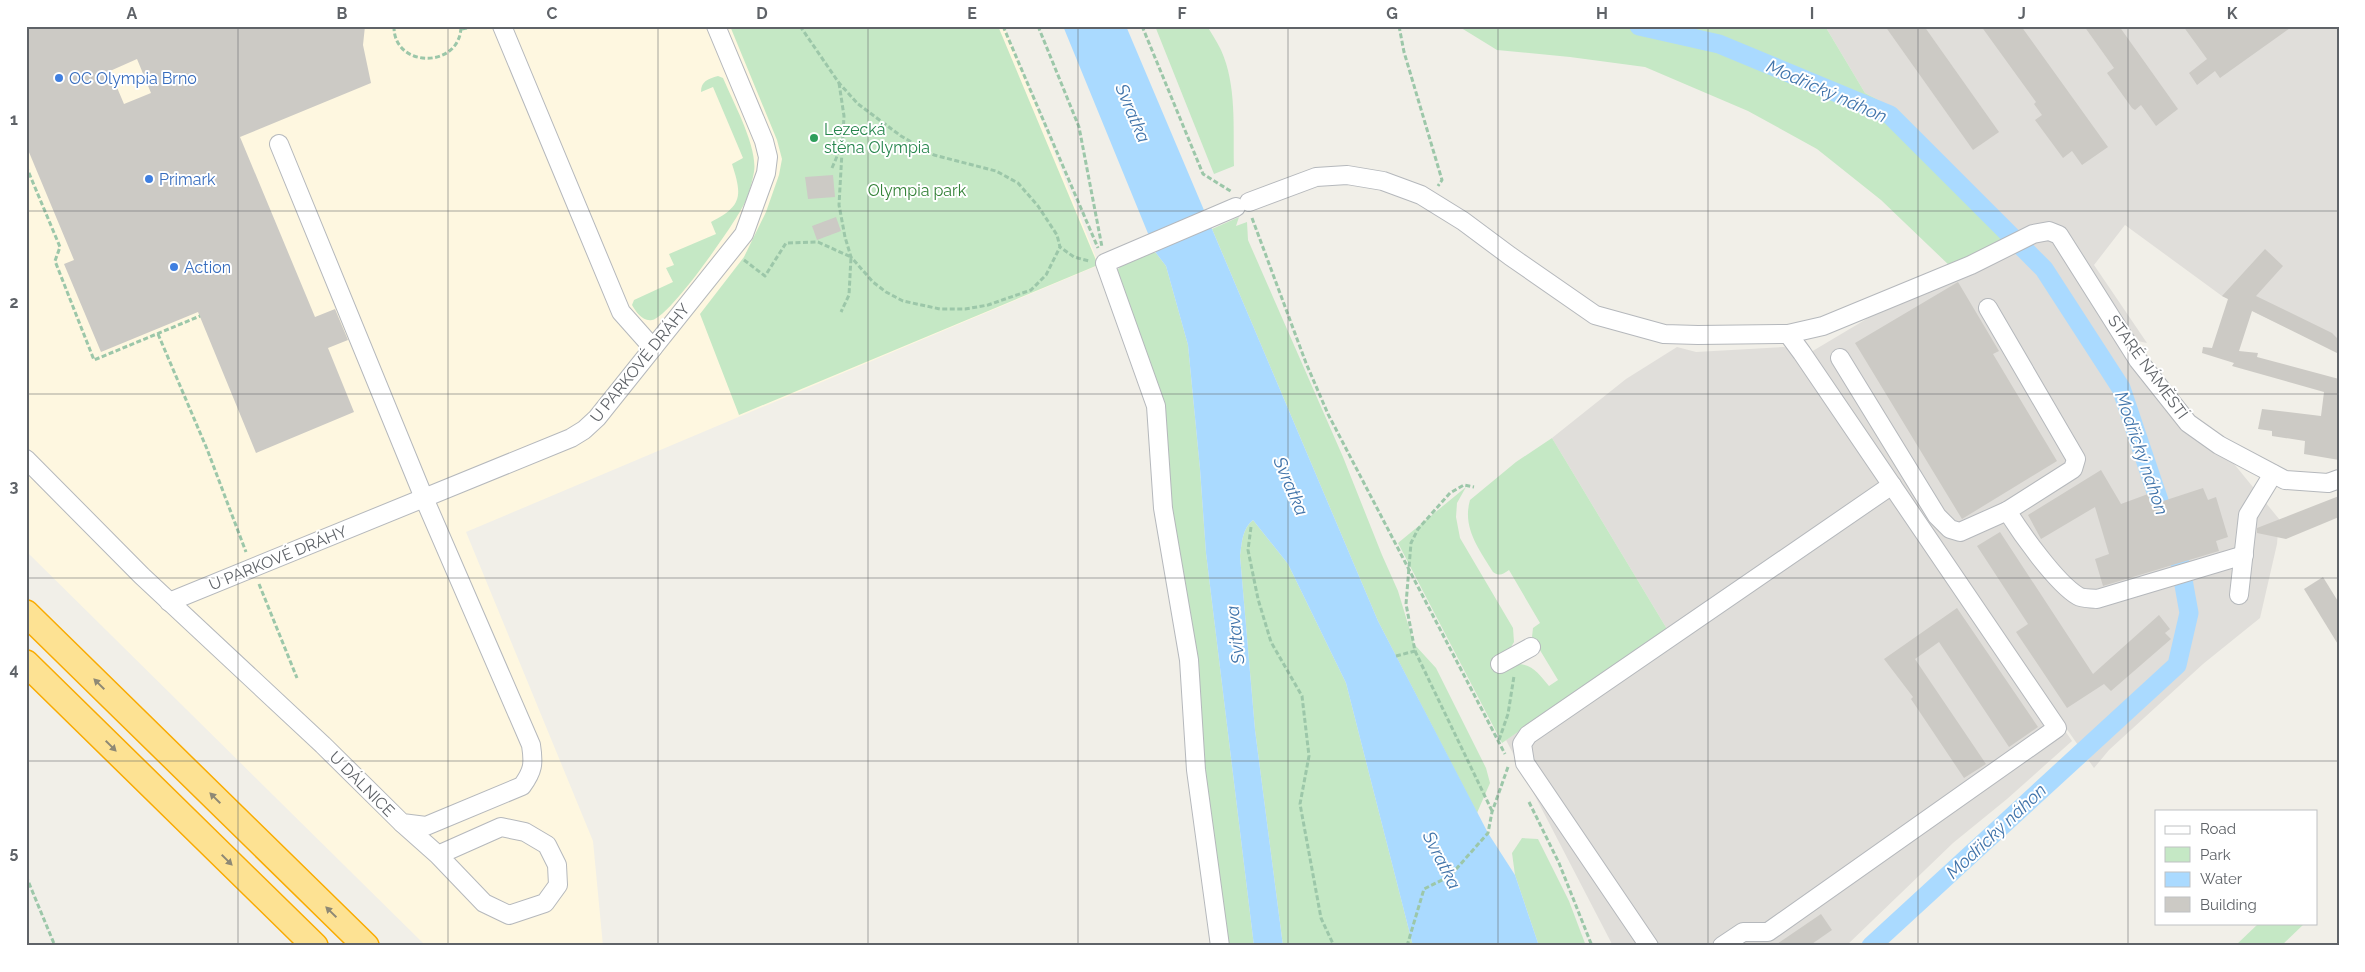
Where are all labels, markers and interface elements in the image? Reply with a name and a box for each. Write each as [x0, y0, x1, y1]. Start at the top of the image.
text: A [127, 4, 138, 23]
text: B [337, 4, 348, 23]
text: C [547, 4, 558, 23]
text: D [756, 4, 768, 23]
text: E [967, 4, 977, 23]
text: F [1177, 4, 1187, 23]
text: G [1386, 4, 1398, 23]
text: H [1596, 4, 1608, 23]
text: I [1810, 4, 1814, 23]
text: J [2018, 4, 2026, 23]
text: K [2227, 4, 2238, 23]
water label: Modřický náhon [1764, 55, 1890, 127]
place label: OC Olympia Brno [69, 69, 197, 88]
marker: OC Olympia Brno [53, 72, 65, 84]
water label: Svratka [1111, 79, 1155, 146]
text: 1 [10, 110, 18, 129]
place label: Lezecká stěna Olympia [824, 120, 930, 157]
marker: Lezecká stěna Olympia [808, 132, 820, 144]
place label: Primark [159, 170, 216, 189]
marker: Primark [143, 173, 155, 185]
park label: Olympia park [868, 181, 967, 200]
place label: Action [184, 258, 231, 277]
marker: Action [168, 261, 180, 273]
text: 2 [9, 293, 19, 312]
street label: U PARKOVÉ DRÁHY [585, 299, 694, 426]
street label: STARÉ NÁMĚSTÍ [2104, 311, 2193, 423]
water label: Modřický náhon [2111, 389, 2173, 517]
water label: Svratka [1269, 452, 1313, 519]
text: 3 [10, 477, 19, 496]
street label: U PARKOVÉ DRÁHY [206, 520, 350, 594]
water label: Svitava [1221, 604, 1249, 666]
text: 4 [9, 660, 19, 679]
one-way arrow [93, 678, 105, 690]
one-way arrow [105, 740, 117, 752]
street label: U DÁLNICE [325, 747, 399, 821]
water label: Modřický náhon [1942, 779, 2050, 883]
one-way arrow [209, 792, 221, 804]
legend [2155, 810, 2318, 924]
text: Road [2200, 820, 2236, 838]
water label: Svratka [1418, 827, 1466, 893]
text: 5 [10, 843, 19, 862]
text: Park [2200, 846, 2231, 864]
one-way arrow [220, 854, 232, 866]
text: Water [2200, 870, 2243, 888]
text: Building [2200, 896, 2257, 914]
one-way arrow [325, 906, 337, 918]

